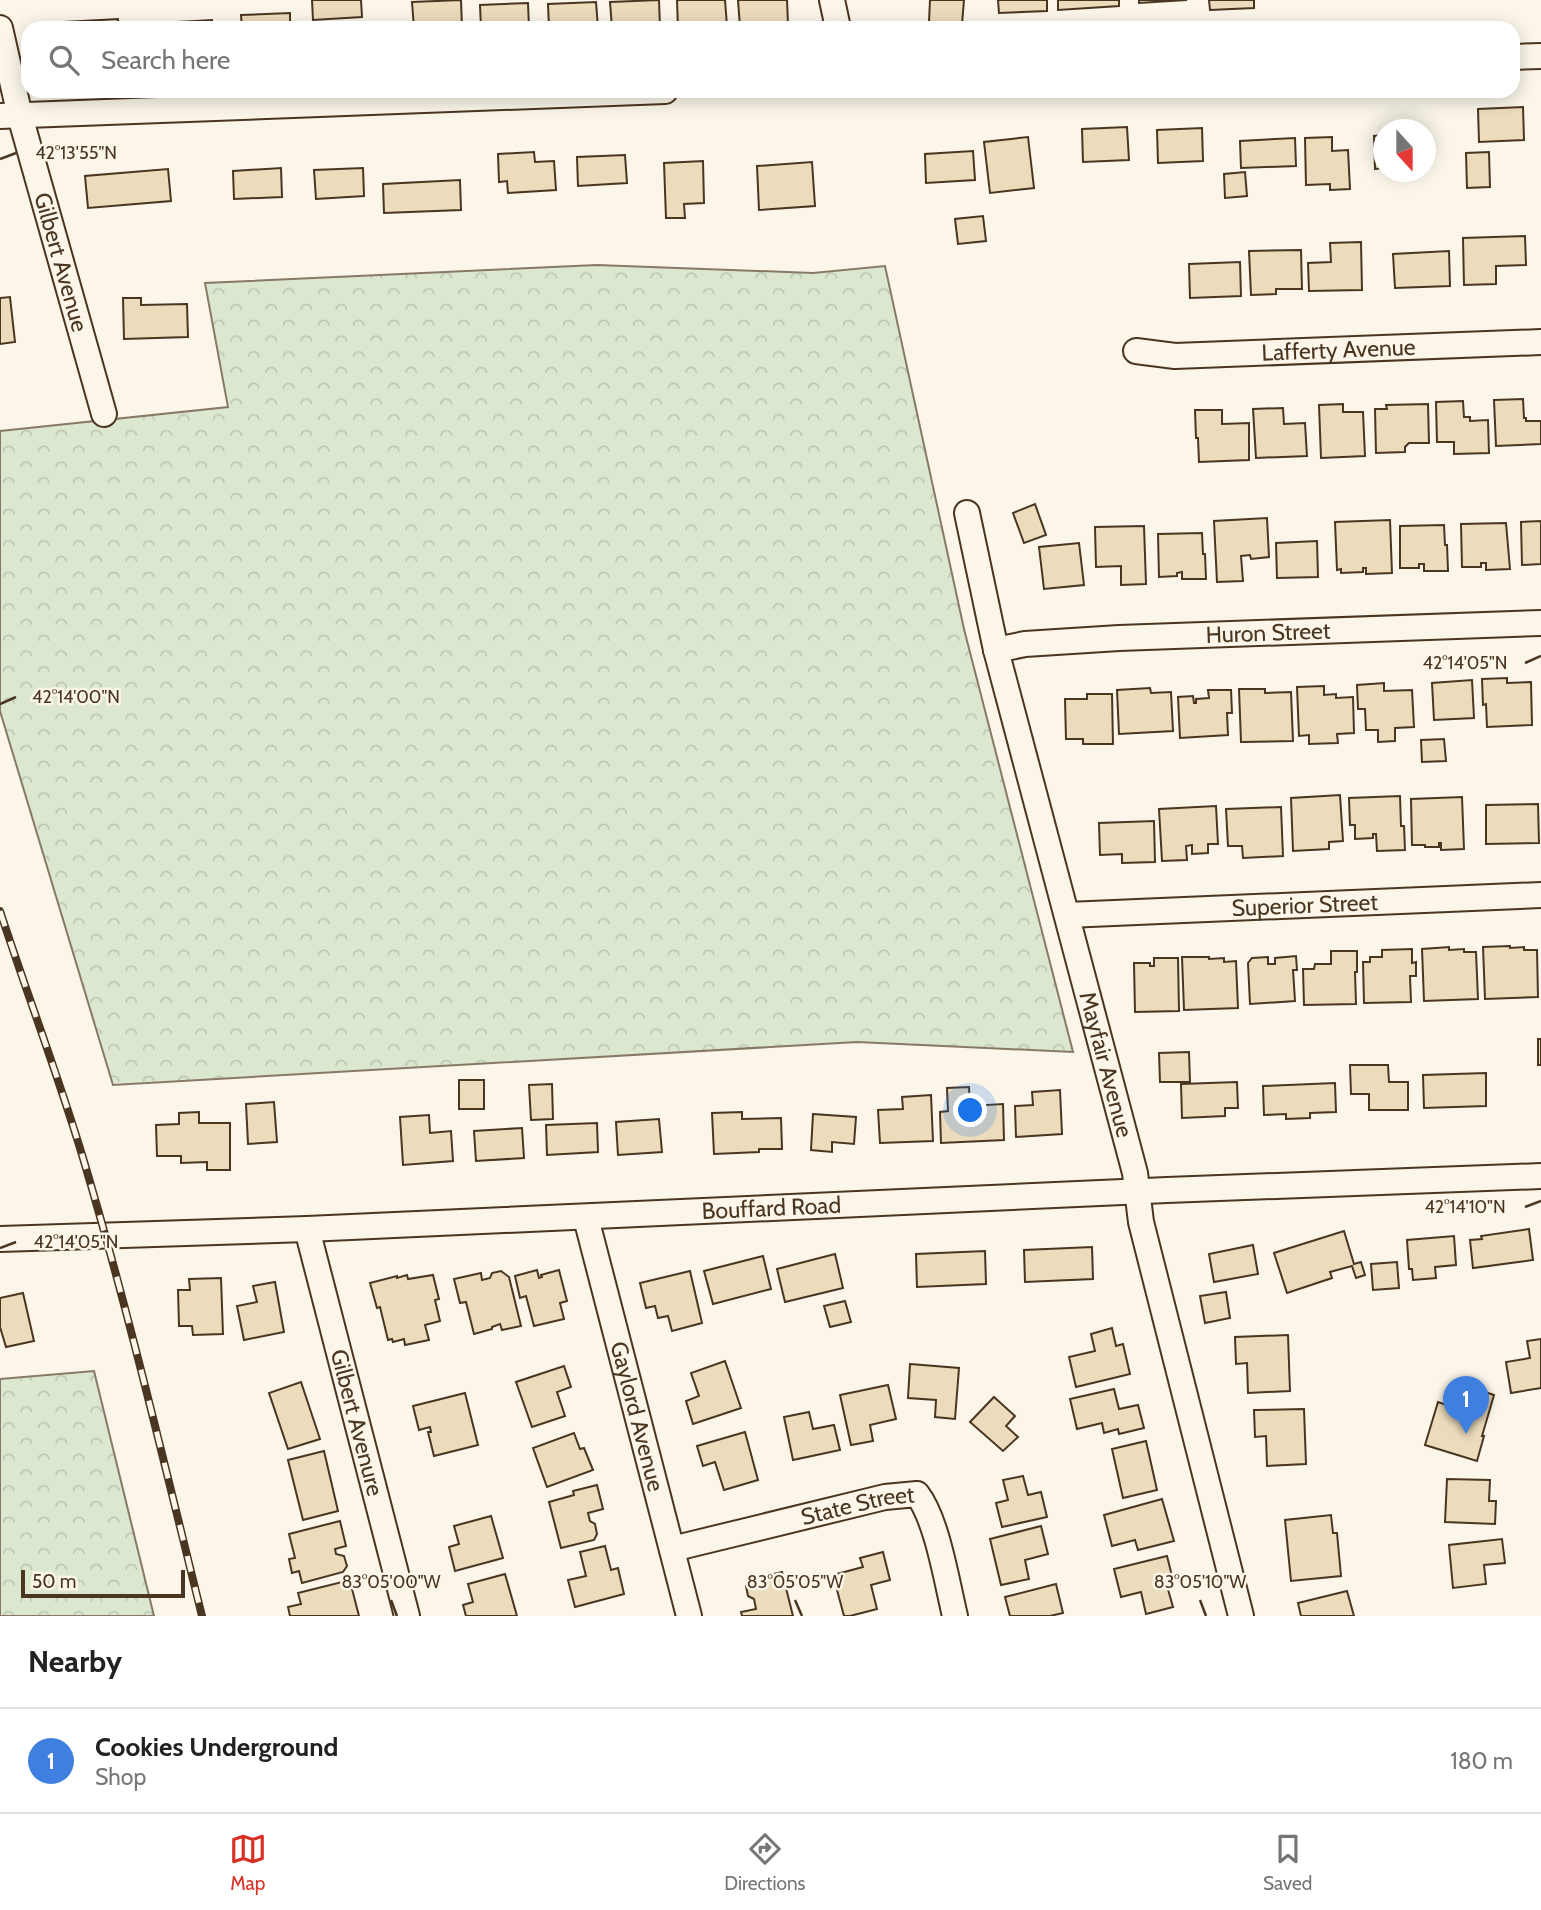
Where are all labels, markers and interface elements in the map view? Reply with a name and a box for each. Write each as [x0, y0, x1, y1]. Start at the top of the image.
search box [21, 21, 1520, 98]
icon: search [45, 41, 83, 79]
text: Search here [101, 44, 230, 76]
north arrow [1373, 119, 1436, 182]
text: 42°13'55"N [35, 142, 117, 164]
street label: Gilbert Avenue [28, 189, 94, 335]
street label: Lafferty Avenue [1261, 333, 1416, 367]
street label: Huron Street [1205, 616, 1331, 649]
text: 42°14'05"N [1423, 652, 1508, 674]
text: 42°14'00"N [32, 686, 120, 708]
street label: Superior Street [1231, 888, 1379, 922]
street label: Mayfair Avenue [1073, 989, 1139, 1141]
your location [953, 1093, 987, 1127]
street label: Bouffard Road [701, 1191, 842, 1225]
text: 42°14'10"N [1424, 1196, 1506, 1218]
text: 42°14'05"N [34, 1231, 119, 1253]
street label: Gaylord Avenue [605, 1339, 670, 1495]
street label: Gilbert Avenure [325, 1346, 389, 1499]
pin: 1 [1443, 1376, 1489, 1434]
street label: State Street [798, 1480, 916, 1531]
scale bar [21, 1567, 186, 1599]
text: 50 m [32, 1570, 76, 1593]
text: 83°05'00"W [341, 1571, 441, 1593]
text: 83°05'05"W [747, 1571, 843, 1593]
text: 83°05'10"W [1154, 1571, 1246, 1593]
text: Nearby [28, 1643, 122, 1680]
text: Cookies Underground [95, 1731, 338, 1763]
text: 1 [47, 1747, 55, 1775]
text: 180 m [1450, 1747, 1513, 1775]
text: Shop [95, 1763, 146, 1791]
tab: Map [229, 1830, 267, 1895]
tab: Directions [724, 1830, 805, 1895]
tab: Saved [1263, 1830, 1312, 1895]

